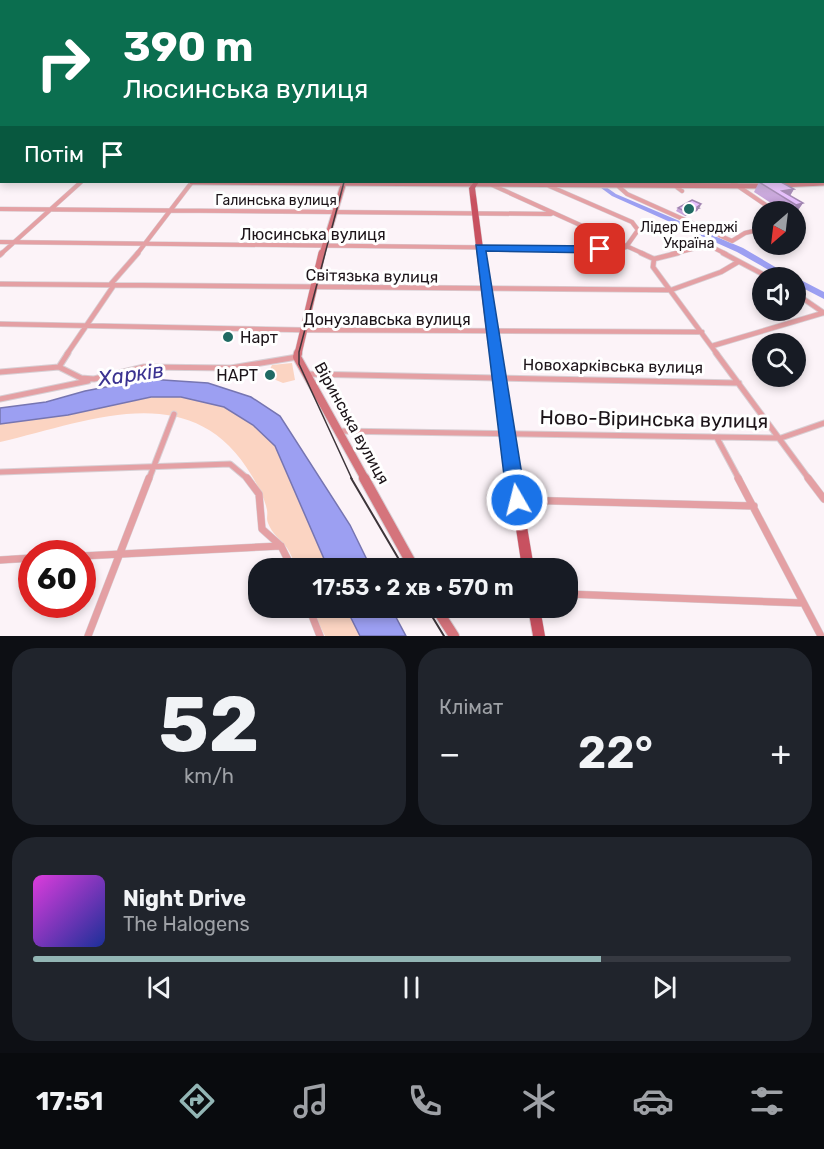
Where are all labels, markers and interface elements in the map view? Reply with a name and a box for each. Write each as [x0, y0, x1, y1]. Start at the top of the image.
text: 390 m [123, 22, 254, 72]
icon: right [24, 24, 102, 102]
text: Люсинська вулиця [123, 73, 368, 105]
icon: arrive [96, 138, 129, 171]
text: Потім [24, 141, 84, 168]
street label: Галинська вулиця [215, 192, 337, 209]
north arrow [752, 201, 806, 255]
map controls [752, 201, 806, 387]
marker: Лідер Енерджі Україна [682, 202, 696, 216]
place label: Лідер Енерджі Україна [640, 219, 738, 252]
pin [574, 223, 625, 274]
street label: Люсинська вулиця [240, 225, 386, 244]
icon: arrive [583, 232, 616, 265]
street label: Світязька вулиця [305, 265, 439, 287]
button: sound [752, 267, 806, 321]
street label: Донузлавська вулиця [303, 310, 471, 329]
place label: Нарт [240, 328, 278, 347]
marker: Нарт [221, 330, 235, 344]
button: search [752, 333, 806, 387]
street label: Новохарківська вулиця [523, 355, 703, 377]
water label: Харків [96, 357, 166, 391]
street label: Віринська вулиця [311, 359, 393, 487]
place label: НАРТ [216, 366, 258, 385]
marker: НАРТ [263, 368, 277, 382]
street label: Ново-Віринська вулиця [539, 405, 769, 433]
position arrow [485, 468, 549, 532]
speed limit sign: 60 [18, 540, 96, 618]
text: 17:53 · 2 хв · 570 m [312, 574, 514, 601]
text: 52 [158, 678, 260, 771]
text: Клімат [439, 695, 503, 719]
text: 22° [578, 726, 653, 779]
text: − [439, 734, 460, 773]
text: + [770, 734, 791, 773]
text: km/h [184, 764, 234, 788]
text: Night Drive [123, 885, 246, 912]
text: The Halogens [123, 912, 250, 936]
icon: previous [143, 971, 176, 1004]
icon: pause [395, 971, 428, 1004]
icon: next [648, 971, 681, 1004]
icon: directions [176, 1080, 218, 1122]
icon: music [290, 1080, 332, 1122]
icon: phone [404, 1080, 446, 1122]
icon: climate [518, 1080, 560, 1122]
icon: car [632, 1080, 674, 1122]
icon: filters [746, 1080, 788, 1122]
text: 17:51 [36, 1085, 103, 1117]

